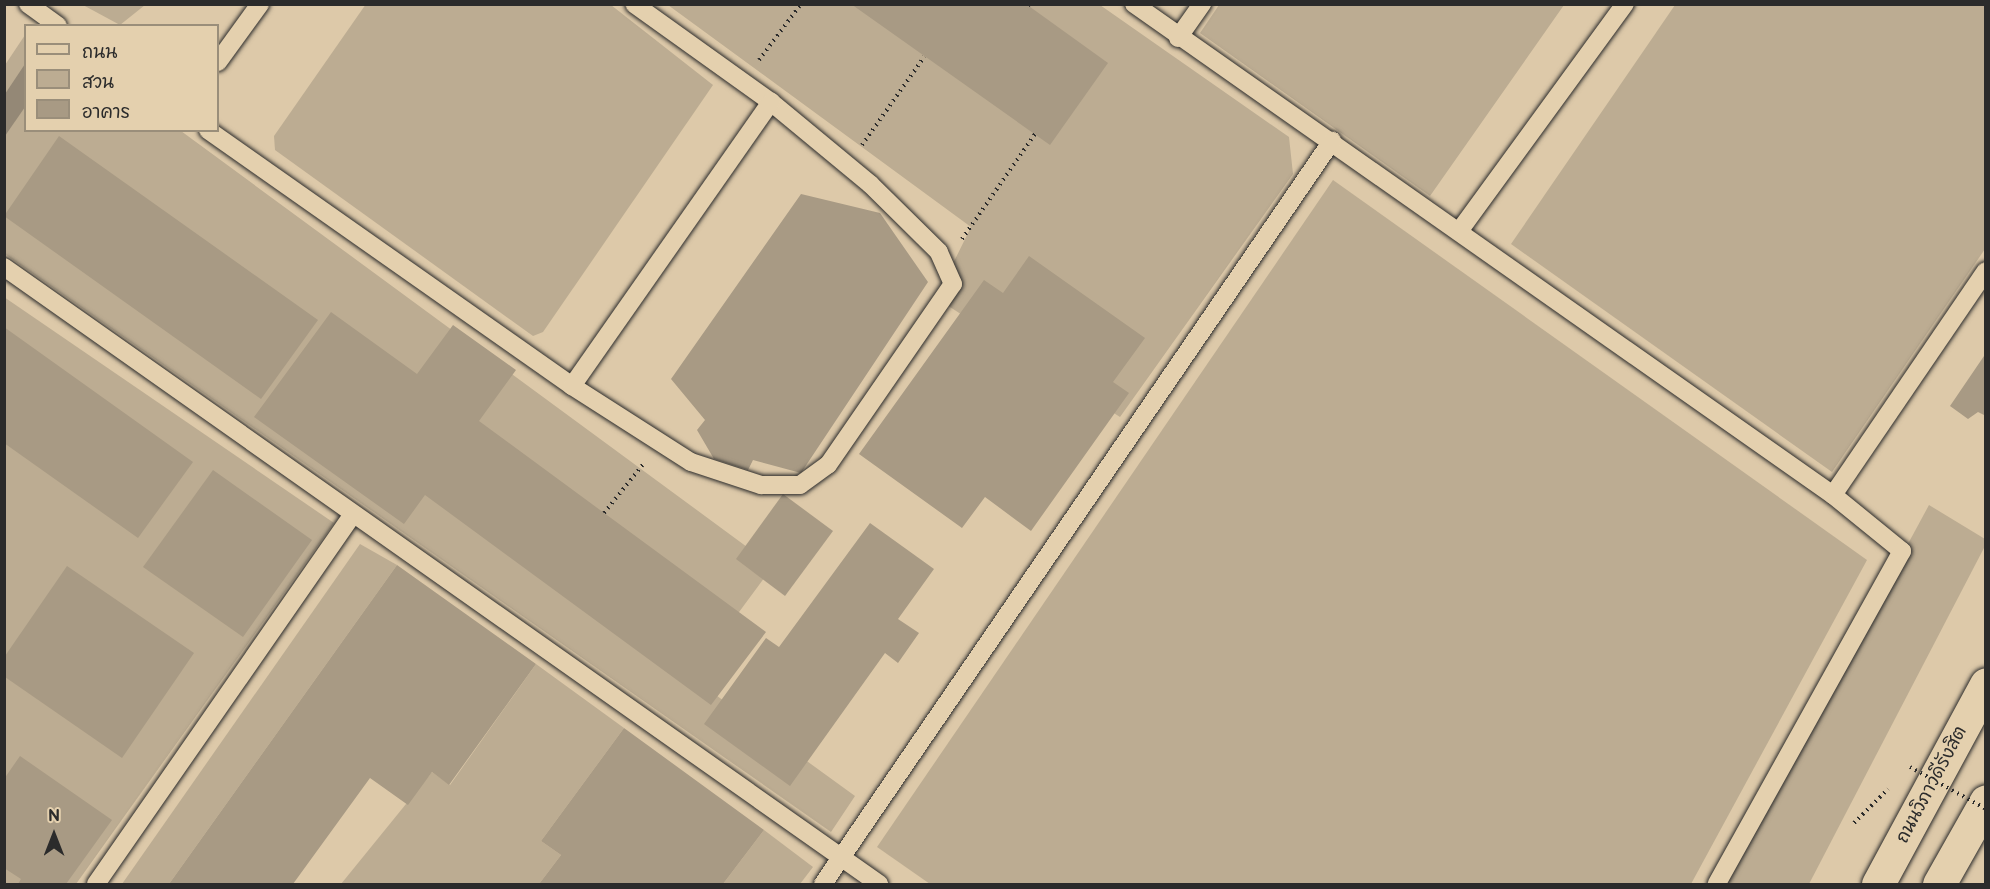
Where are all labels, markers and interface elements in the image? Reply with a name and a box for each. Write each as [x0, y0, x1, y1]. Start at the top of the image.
legend [24, 24, 219, 132]
text: ถนน [82, 42, 117, 63]
text: สวน [82, 72, 114, 93]
text: อาคาร [82, 102, 130, 123]
street label: ถนนวิภาวดีรังสิต [1892, 723, 1972, 847]
north arrow [24, 805, 84, 865]
text: N [48, 807, 60, 826]

